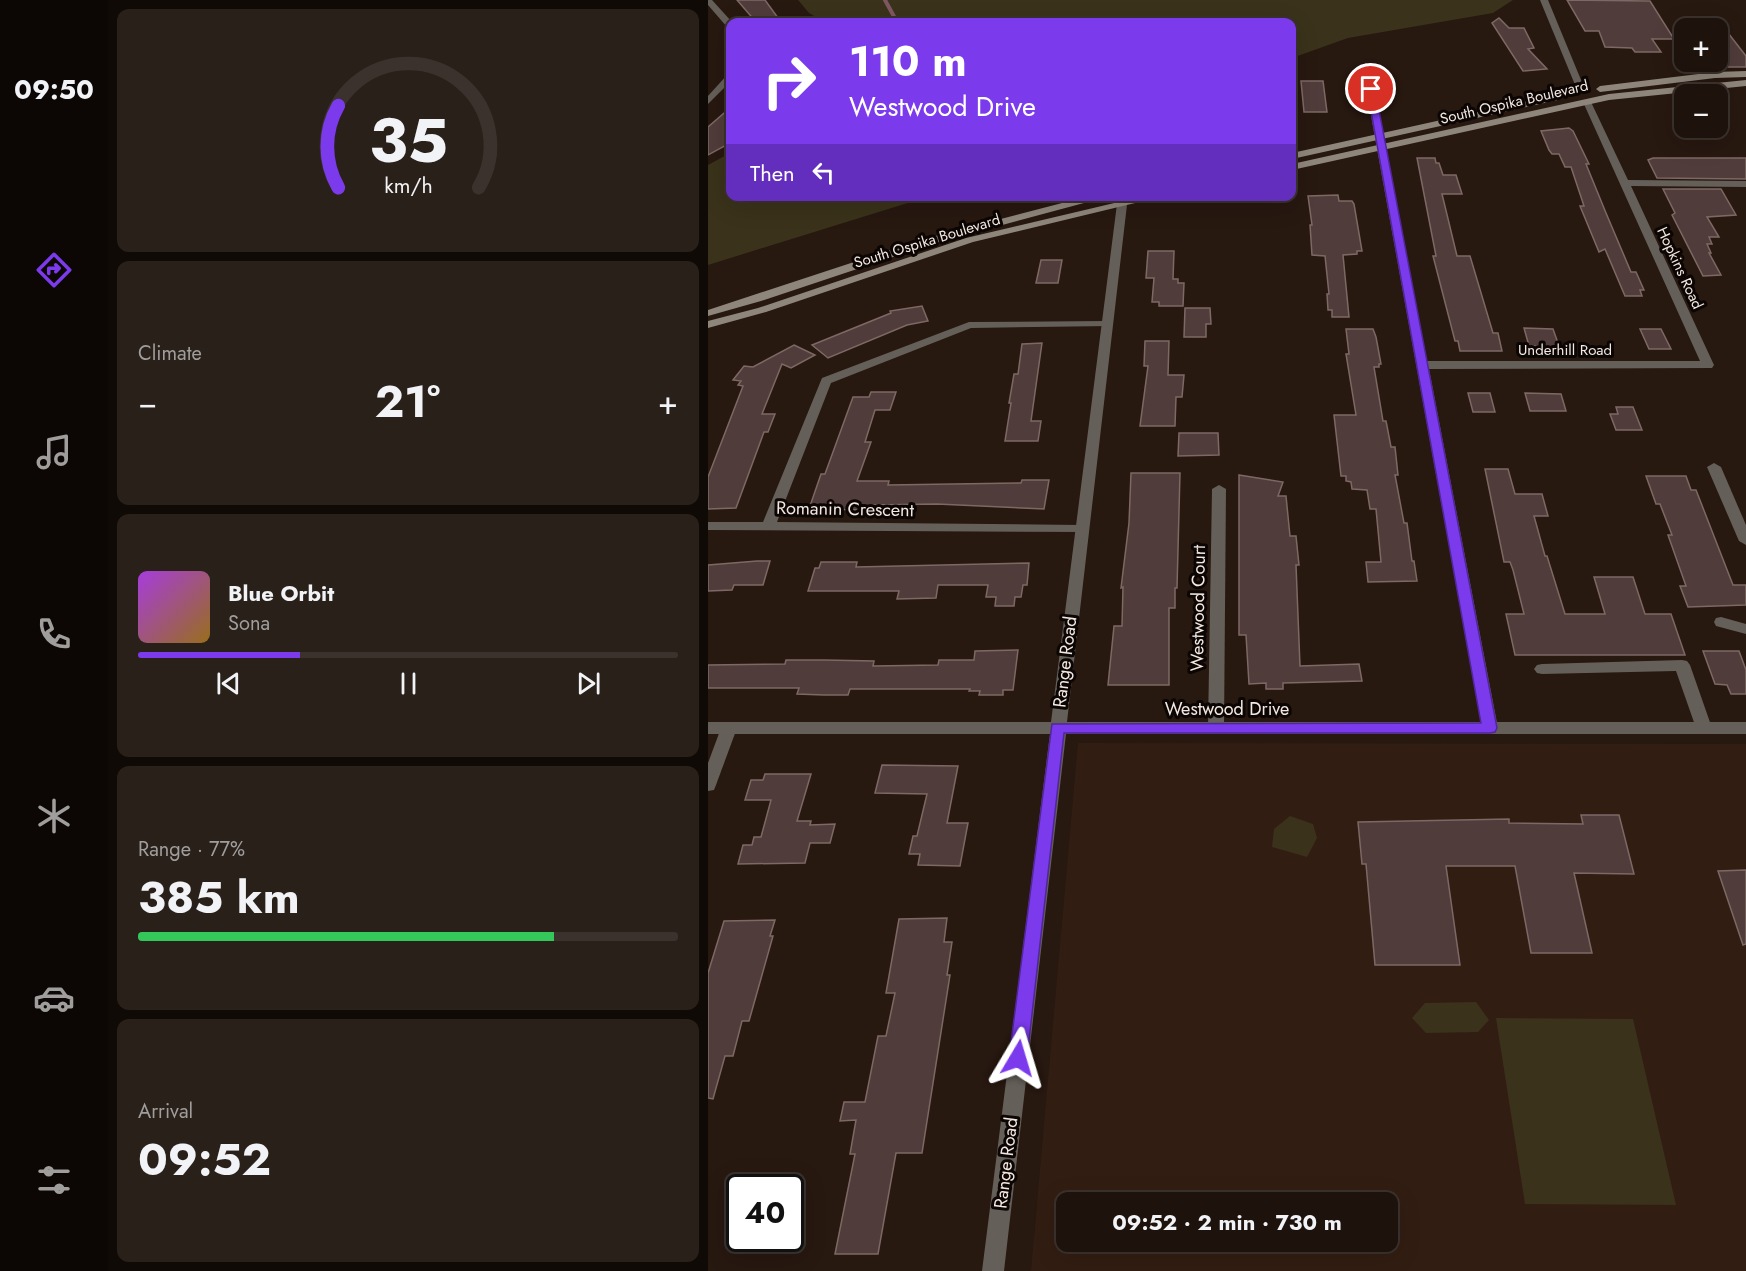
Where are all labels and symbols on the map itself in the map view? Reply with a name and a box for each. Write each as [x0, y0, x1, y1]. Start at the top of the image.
pin [1345, 63, 1396, 114]
street label: South Ospika Boulevard [1438, 74, 1590, 130]
street label: South Ospika Boulevard [851, 208, 1003, 274]
street label: Hopkins Road [1651, 223, 1709, 313]
street label: Underhill Road [1518, 339, 1612, 361]
street label: Romanin Crescent [776, 495, 915, 523]
street label: Westwood Court [1184, 544, 1212, 672]
street label: Range Road [1046, 615, 1084, 709]
street label: Westwood Drive [1165, 696, 1289, 722]
position arrow [986, 1026, 1050, 1090]
street label: Range Road [987, 1116, 1025, 1210]
speed limit sign: 40 [726, 1174, 804, 1252]

